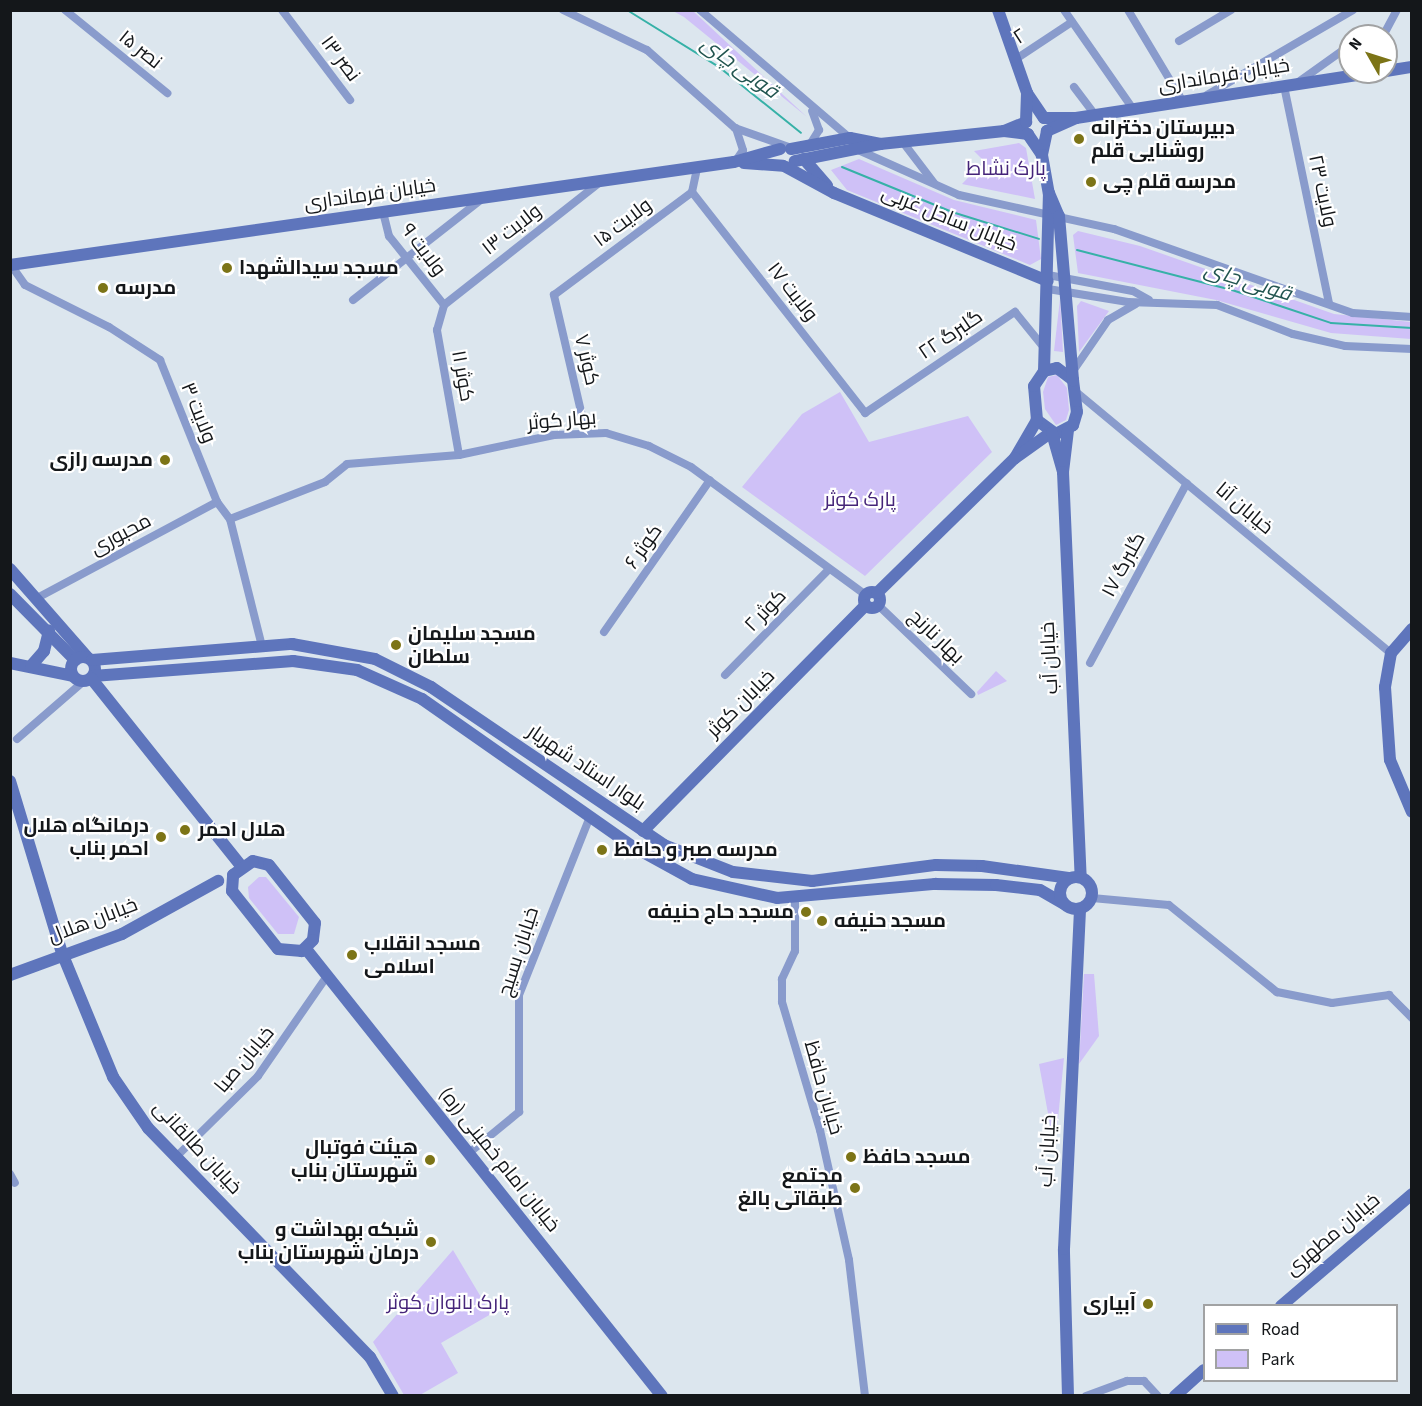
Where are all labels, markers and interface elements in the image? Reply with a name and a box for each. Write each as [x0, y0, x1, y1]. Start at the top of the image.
street label: ۲ [1009, 24, 1031, 50]
north arrow [1338, 24, 1398, 84]
street label: نصر ۱۵ [113, 25, 167, 75]
water label: قوبی چای [696, 30, 784, 104]
street label: نصر ۱۳ [315, 31, 365, 87]
text: N [1344, 33, 1367, 55]
street label: خیابان فرمانداری [1156, 54, 1292, 98]
place label: دبیرستان دخترانه روشنایی قلم [1091, 116, 1235, 163]
marker: دبیرستان دخترانه روشنایی قلم [1072, 132, 1086, 146]
street label: ولایت ۲۳ [1303, 153, 1341, 229]
park label: پارک نشاط [966, 157, 1046, 181]
place label: مدرسه قلم چی [1103, 170, 1236, 194]
street label: خیابان فرمانداری [303, 174, 437, 216]
marker: مدرسه قلم چی [1084, 175, 1098, 189]
street label: خیابان ساحل غربی [878, 181, 1020, 257]
street label: ولایت ۱۵ [589, 193, 657, 253]
street label: ولایت ۱۳ [477, 199, 547, 261]
street label: ولایت ۹ [395, 219, 451, 281]
place label: مسجد سیدالشهدا [239, 256, 399, 280]
water label: قوبی چای [1201, 256, 1295, 306]
street label: ولایت ۱۷ [762, 258, 822, 326]
marker: مسجد سیدالشهدا [220, 261, 234, 275]
place label: مدرسه [115, 276, 176, 300]
marker: مدرسه [96, 281, 110, 295]
street label: گلبرگ ۲۲ [914, 305, 988, 365]
street label: کوثر ۷ [568, 332, 604, 388]
street label: کوثر ۱۱ [446, 348, 478, 404]
street label: ولایت ۳ [175, 379, 221, 447]
street label: بهار کوثر [527, 406, 597, 436]
place label: مدرسه رازی [50, 448, 153, 472]
marker: مدرسه رازی [158, 453, 172, 467]
street label: خیابان آنا [1210, 478, 1278, 540]
park label: پارک کوثر [824, 488, 896, 512]
street label: محبوری [86, 509, 156, 561]
street label: کوثر ۶ [620, 520, 668, 574]
street label: گلبرگ ۱۷ [1097, 529, 1151, 601]
street label: کوثر ۲ [740, 585, 792, 637]
street label: بهار نارنج [903, 605, 969, 669]
street label: خیابان آب [1036, 621, 1064, 695]
place label: مسجد سلیمان سلطان [408, 622, 536, 669]
marker: مسجد سلیمان سلطان [389, 638, 403, 652]
street label: خیابان کوثر [702, 665, 780, 743]
street label: بلوار استاد شهریار [522, 720, 650, 816]
place label: درمانگاه هلال احمر بناب [23, 814, 149, 861]
place label: هلال احمر [198, 818, 285, 842]
marker: هلال احمر [176, 821, 194, 839]
marker: درمانگاه هلال احمر بناب [154, 830, 168, 844]
place label: مدرسه صبر و حافظ [614, 838, 778, 862]
marker: مدرسه صبر و حافظ [595, 843, 609, 857]
street label: خیابان هلال [45, 893, 141, 949]
place label: مسجد حاج حنیفه [647, 900, 794, 924]
street label: خیابان بسیج [493, 904, 545, 1000]
marker: مسجد حاج حنیفه [799, 905, 813, 919]
place label: مسجد حنیفه [834, 909, 946, 933]
marker: مسجد حنیفه [815, 914, 829, 928]
place label: مسجد انقلاب اسلامی [364, 932, 481, 979]
marker: مسجد انقلاب اسلامی [345, 948, 359, 962]
street label: خیابان صبا [210, 1022, 280, 1098]
street label: خیابان حافظ [798, 1038, 848, 1138]
street label: خیابان امام خمینی (ره) [433, 1083, 565, 1237]
street label: خیابان طالقانی [148, 1096, 246, 1200]
street label: خیابان آب [1034, 1114, 1062, 1188]
place label: هیئت فوتبال شهرستان بناب [291, 1136, 418, 1183]
place label: مسجد حافظ [863, 1145, 970, 1169]
marker: مسجد حافظ [844, 1150, 858, 1164]
marker: هیئت فوتبال شهرستان بناب [423, 1153, 437, 1167]
place label: مجتمع طبقاتی بالغ [738, 1164, 843, 1211]
marker: مجتمع طبقاتی بالغ [848, 1181, 862, 1195]
street label: خیابان مطهری [1281, 1188, 1385, 1282]
place label: شبکه بهداشت و درمان شهرستان بناب [238, 1218, 419, 1265]
marker: شبکه بهداشت و درمان شهرستان بناب [424, 1235, 438, 1249]
park label: پارک بانوان کوثر [387, 1291, 509, 1315]
place label: آبیاری [1083, 1292, 1136, 1316]
marker: آبیاری [1141, 1297, 1155, 1311]
legend [1203, 1304, 1398, 1382]
text: Road [1261, 1317, 1300, 1342]
text: Park [1261, 1347, 1295, 1372]

